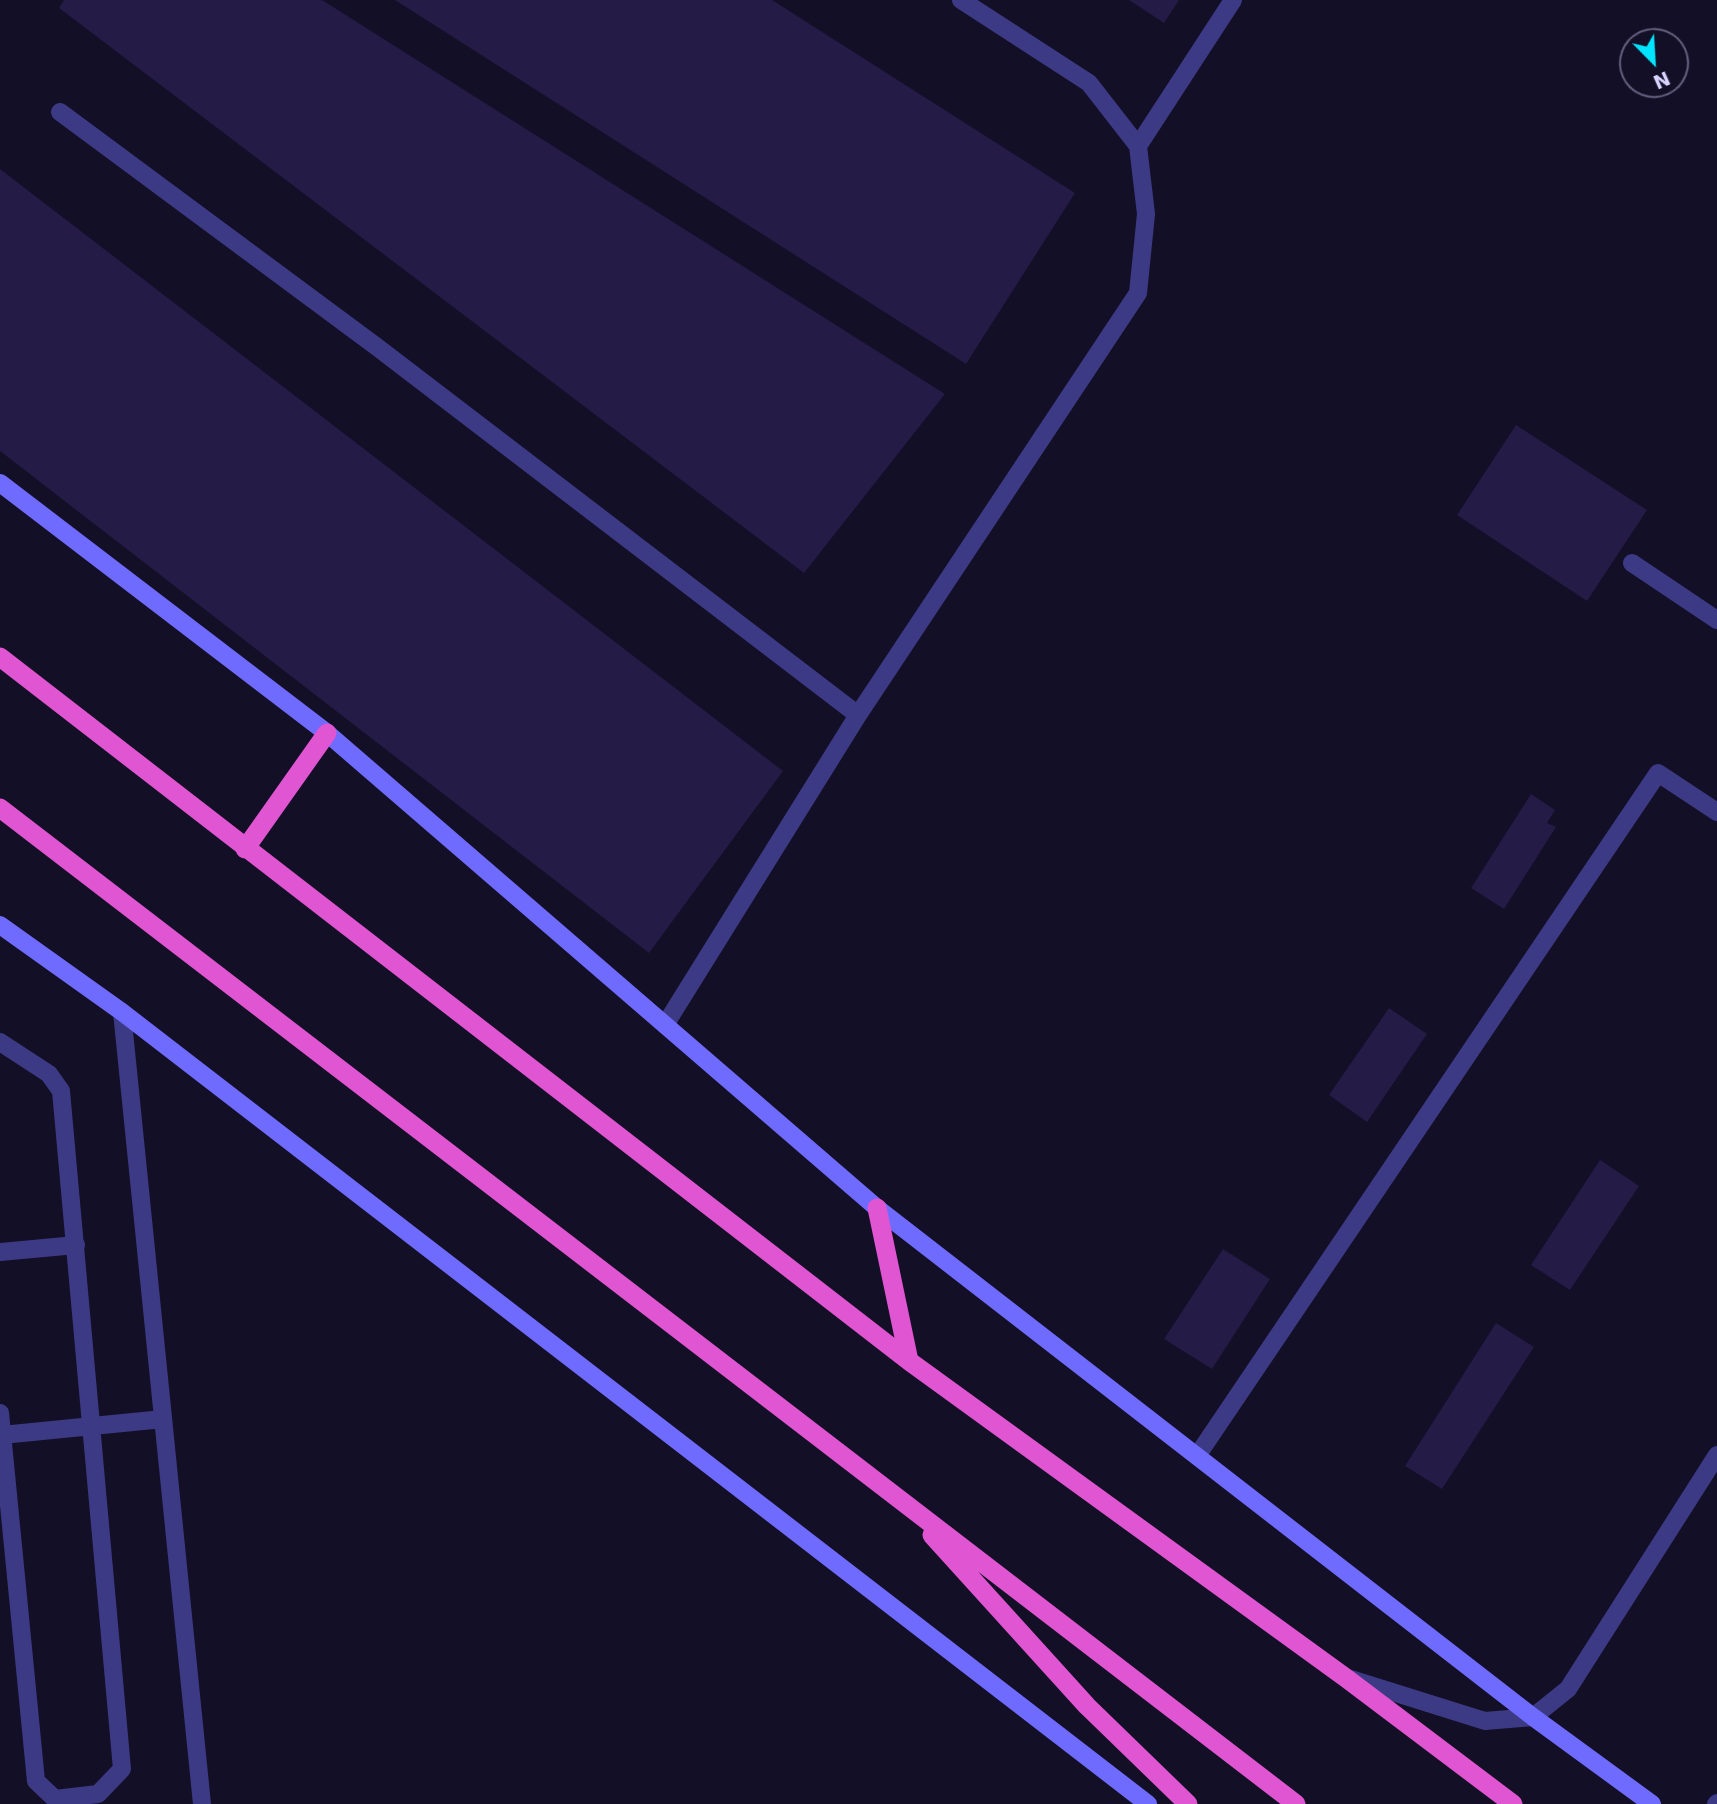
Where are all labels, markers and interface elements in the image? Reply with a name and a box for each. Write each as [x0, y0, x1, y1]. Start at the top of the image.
north arrow [1619, 28, 1689, 98]
text: N [1650, 67, 1673, 94]

